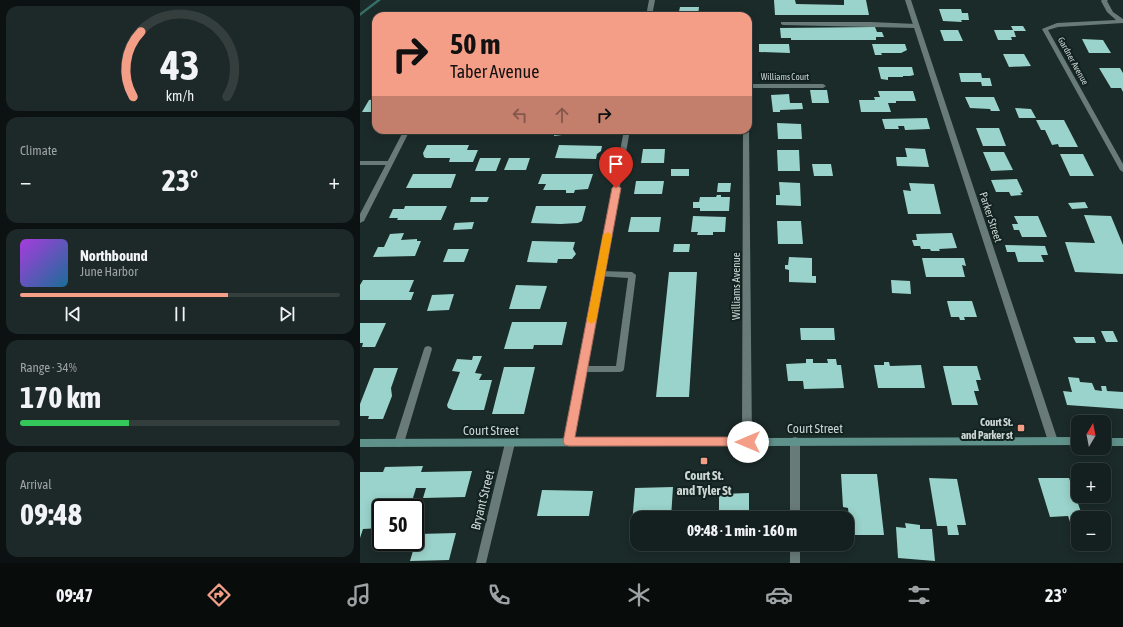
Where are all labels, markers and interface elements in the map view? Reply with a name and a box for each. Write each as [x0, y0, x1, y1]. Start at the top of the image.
icon: right [384, 28, 436, 80]
text: 50 m [450, 28, 500, 60]
street label: Gardner Avenue [1056, 35, 1090, 87]
text: 43 [159, 41, 200, 89]
text: Taber Avenue [450, 61, 539, 82]
street label: Williams Court [761, 72, 810, 82]
text: km/h [166, 87, 194, 103]
icon: left [509, 104, 531, 126]
icon: ahead [551, 104, 573, 126]
icon: right [593, 104, 615, 126]
text: Climate [20, 143, 57, 158]
pin [599, 147, 633, 188]
icon: arrive [605, 153, 627, 175]
text: 23° [162, 163, 198, 197]
text: − [20, 168, 31, 194]
text: + [329, 168, 340, 194]
street label: Parker Street [977, 190, 1005, 244]
text: Northbound [80, 247, 148, 264]
street label: Williams Avenue [730, 252, 742, 320]
text: June Harbor [80, 264, 138, 279]
icon: previous [62, 303, 84, 325]
icon: pause [169, 303, 191, 325]
icon: next [276, 303, 298, 325]
text: Range · 34% [20, 360, 77, 375]
text: 170 km [20, 380, 101, 414]
north arrow [1071, 415, 1111, 455]
map controls [1071, 415, 1111, 551]
place label: Court St. and Parker st [961, 416, 1014, 441]
position arrow [727, 421, 769, 463]
street label: Court Street [787, 421, 843, 436]
street label: Court Street [463, 423, 519, 438]
marker: Court St. and Parker st [1016, 423, 1026, 433]
marker: Court St. and Tyler St [699, 456, 709, 466]
button: + [1071, 463, 1111, 503]
street label: Bryant Street [468, 468, 497, 532]
place label: Court St. and Tyler St [677, 468, 732, 498]
text: Arrival [20, 477, 52, 492]
text: 09:48 [20, 497, 82, 531]
speed limit sign: 50 [372, 499, 424, 551]
button: − [1071, 511, 1111, 551]
text: 09:48 · 1 min · 160 m [687, 522, 797, 539]
icon: directions [205, 581, 233, 609]
icon: music [345, 581, 373, 609]
icon: phone [485, 581, 513, 609]
icon: climate [625, 581, 653, 609]
icon: car [765, 581, 793, 609]
icon: filters [905, 581, 933, 609]
text: 09:47 [56, 585, 93, 606]
text: 23° [1045, 585, 1067, 606]

